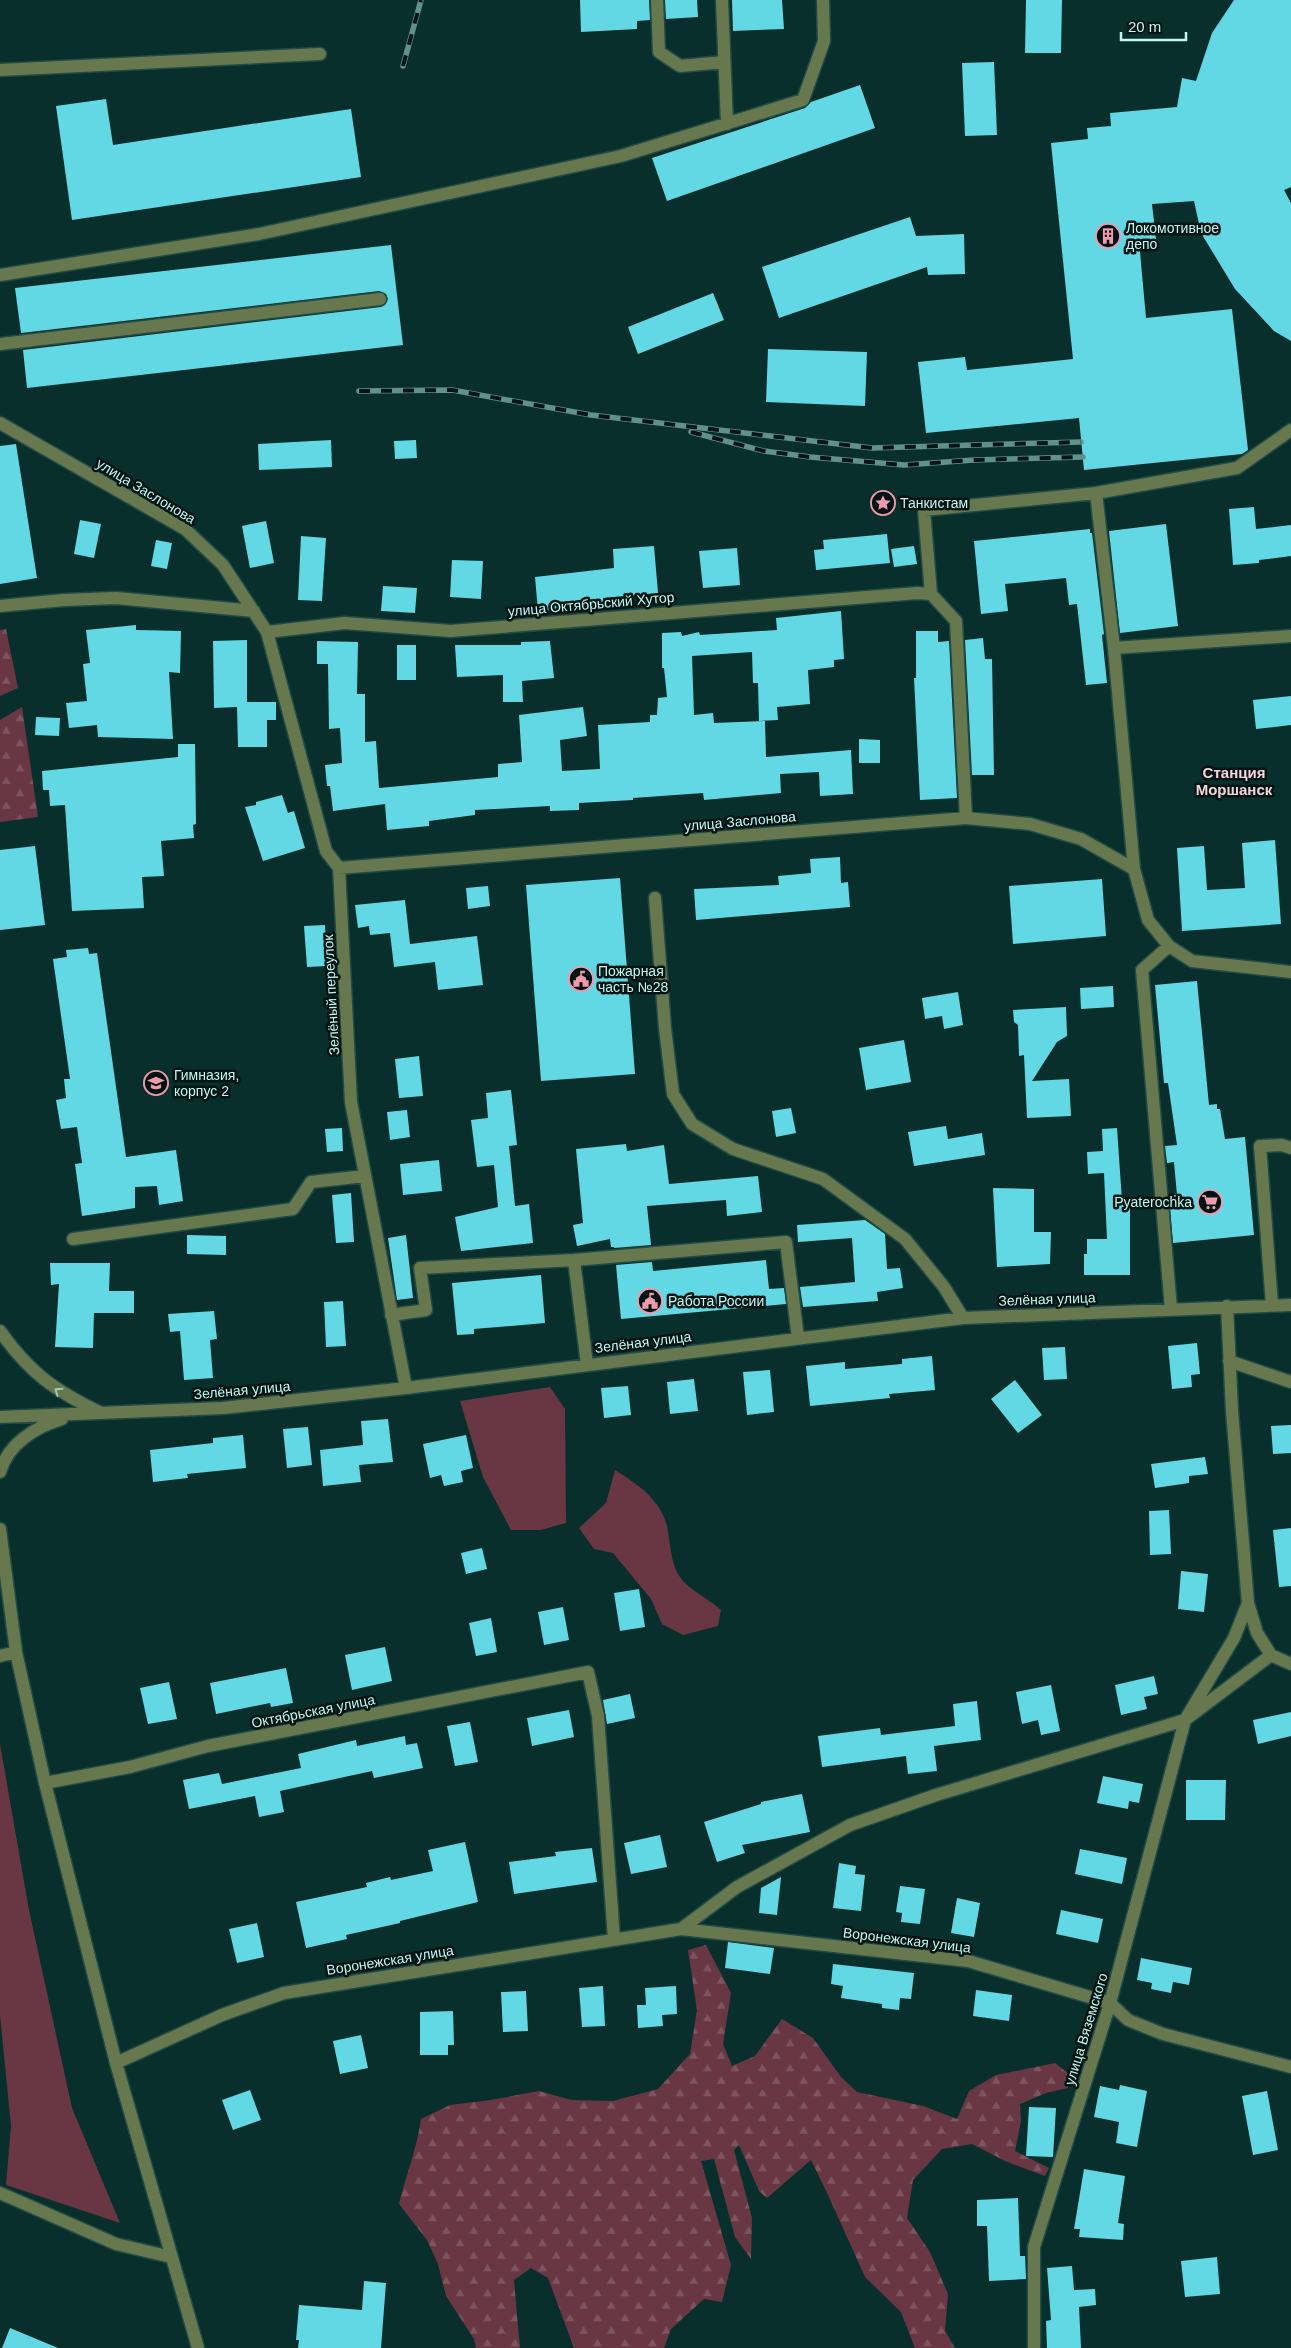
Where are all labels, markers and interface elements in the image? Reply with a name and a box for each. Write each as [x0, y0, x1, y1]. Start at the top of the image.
scale bar [1121, 10, 1186, 42]
text: 20 m [1128, 18, 1161, 35]
place label: Локомотивное депо [1126, 220, 1219, 252]
building icon: Локомотивное депо [1095, 223, 1121, 249]
street label: улица Заслонова [94, 455, 198, 527]
place icon: Танкистам [870, 490, 896, 516]
place label: Танкистам [900, 495, 968, 511]
street label: улица Октябрьский Хутор [507, 589, 675, 619]
district label: Станция Моршанск [1196, 764, 1273, 798]
street label: улица Заслонова [683, 808, 797, 834]
street label: Зелёный переулок [320, 933, 342, 1056]
place label: Пожарная часть №28 [598, 963, 668, 995]
public building icon: Пожарная часть №28 [568, 966, 594, 992]
place label: Гимназия, корпус 2 [174, 1067, 239, 1099]
school or university icon: Гимназия, корпус 2 [143, 1070, 169, 1096]
supermarket icon: Pyaterochka [1197, 1189, 1223, 1215]
place label: Pyaterochka [1114, 1194, 1192, 1210]
public building icon: Работа России [637, 1288, 663, 1314]
street label: Зелёная улица [998, 1289, 1096, 1309]
place label: Работа России [668, 1293, 764, 1309]
street label: Зелёная улица [594, 1328, 692, 1356]
street label: Зелёная улица [193, 1378, 291, 1402]
one-way arrow [54, 1388, 64, 1397]
street label: Октябрьская улица [250, 1691, 376, 1731]
street label: Воронежская улица [842, 1924, 972, 1956]
street label: Воронежская улица [325, 1942, 455, 1978]
street label: улица Вяземского [1061, 1971, 1111, 2087]

